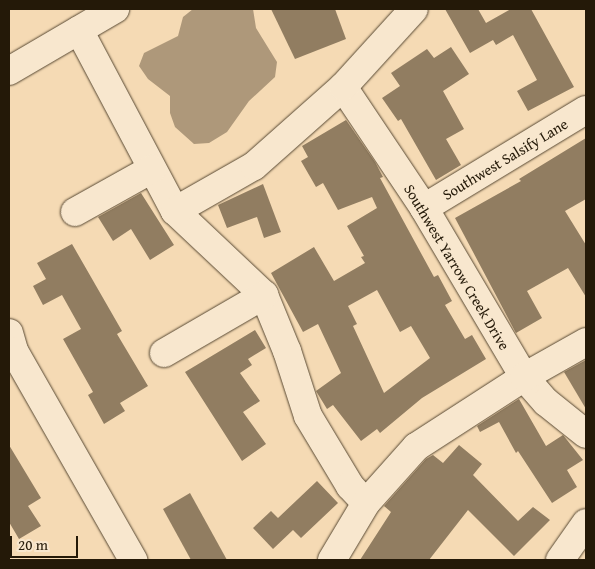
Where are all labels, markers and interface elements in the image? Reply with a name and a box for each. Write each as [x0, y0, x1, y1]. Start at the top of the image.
street label: Southwest Salsify Lane [439, 114, 571, 204]
street label: Southwest Yarrow Creek Drive [400, 181, 514, 353]
scale bar [12, 526, 80, 558]
text: 20 m [18, 534, 48, 555]

